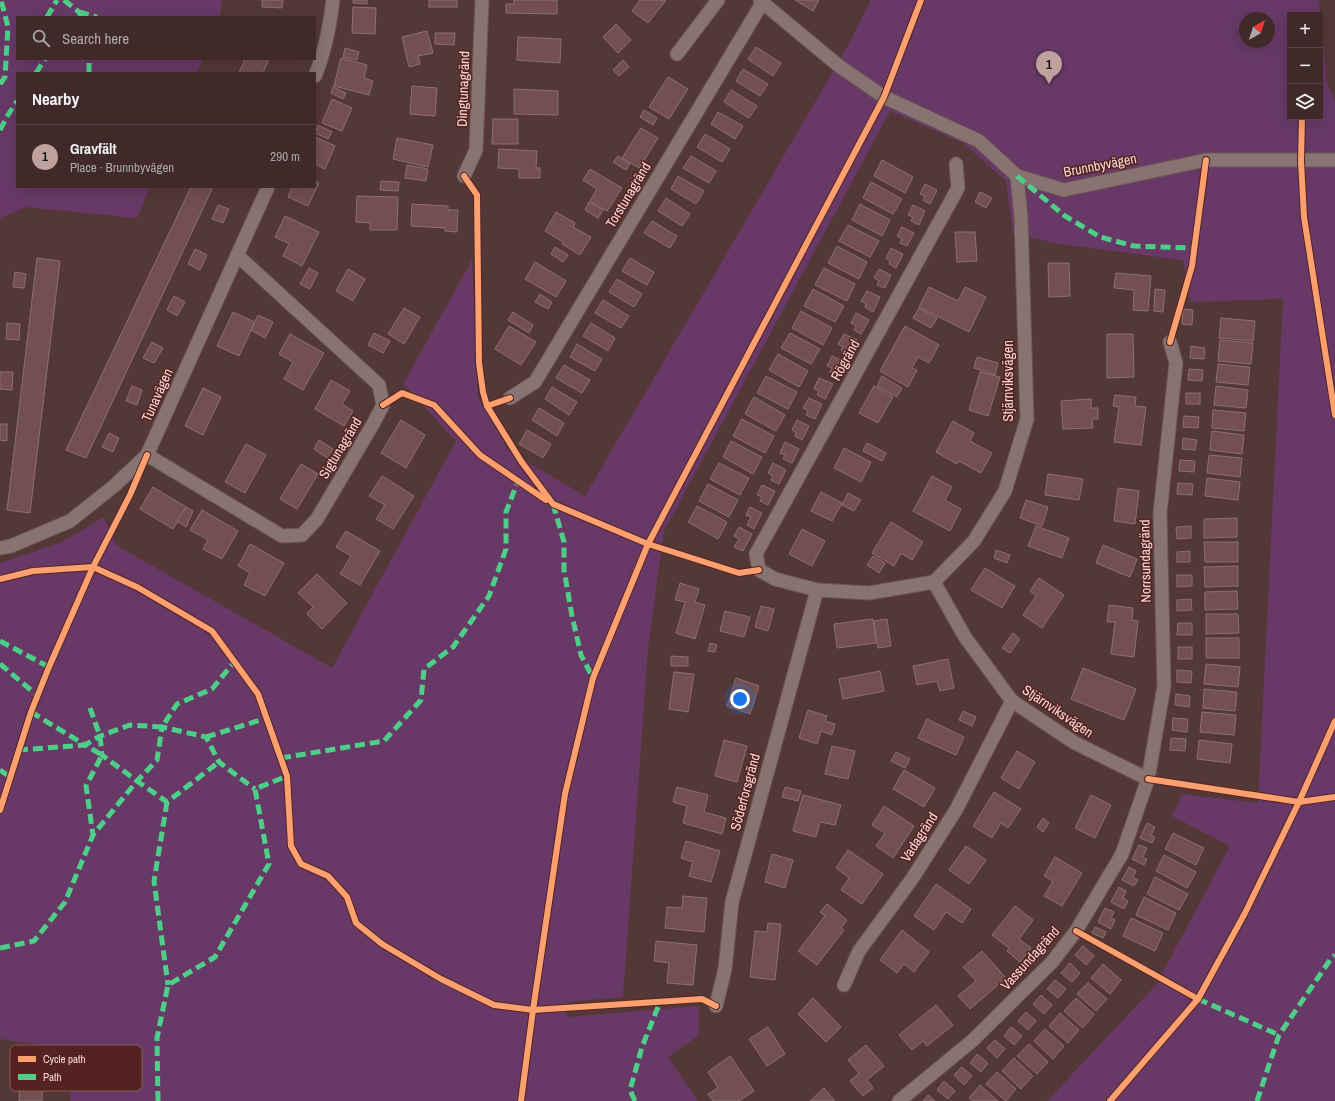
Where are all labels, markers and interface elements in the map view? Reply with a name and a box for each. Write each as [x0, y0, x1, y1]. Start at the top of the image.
north arrow [1239, 12, 1275, 48]
map controls [1287, 12, 1323, 120]
button: + [1287, 12, 1323, 48]
search box [16, 16, 316, 60]
icon: search [30, 27, 52, 49]
text: Search here [62, 28, 129, 49]
button: − [1287, 48, 1323, 84]
street label: Dingtunagränd [453, 51, 473, 127]
pin: 1 [1036, 51, 1062, 84]
button: layers [1287, 84, 1323, 120]
text: Nearby [32, 87, 79, 110]
text: Gravfält [70, 138, 117, 159]
text: 1 [42, 148, 48, 165]
text: 290 m [270, 148, 300, 165]
street label: Brunnbyvägen [1062, 149, 1138, 181]
text: Place · Brunnbyvägen [70, 159, 174, 176]
street label: Torstunagränd [601, 159, 655, 231]
street label: Rögränd [826, 336, 864, 384]
street label: Stjärnviksvägen [999, 340, 1017, 422]
street label: Tunavägen [137, 366, 177, 424]
street label: Sigtunagränd [315, 414, 365, 482]
street label: Norrsundagränd [1135, 519, 1155, 603]
street label: Stjärnviksvägen [1019, 681, 1097, 741]
your location [730, 689, 750, 709]
street label: Söderforsgränd [726, 751, 764, 833]
street label: Vadagränd [896, 809, 942, 865]
street label: Vassundagränd [997, 922, 1063, 994]
legend [10, 1045, 142, 1091]
text: Cycle path [43, 1052, 86, 1066]
text: Path [43, 1070, 62, 1084]

